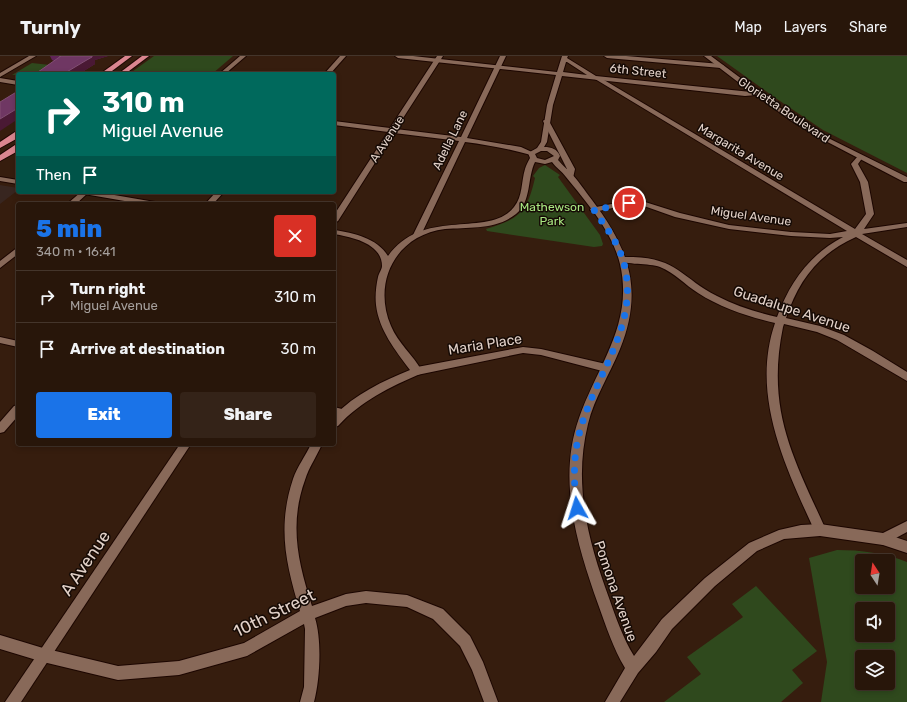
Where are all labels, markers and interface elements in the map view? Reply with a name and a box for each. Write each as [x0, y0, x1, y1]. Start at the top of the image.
text: Turnly [20, 16, 81, 39]
text: Map [735, 19, 762, 36]
text: Layers [784, 19, 827, 36]
text: Share [849, 19, 887, 36]
street label: 6th Street [609, 61, 667, 81]
street label: Glorietta Boulevard [736, 74, 832, 146]
text: 310 m [102, 86, 185, 119]
icon: right [36, 88, 88, 140]
street label: Adella Lane [430, 108, 471, 172]
street label: A Avenue [367, 113, 407, 165]
text: Miguel Avenue [102, 120, 224, 142]
street label: Margarita Avenue [695, 121, 787, 183]
icon: arrive [79, 164, 101, 186]
text: Then [36, 166, 71, 184]
pin [612, 186, 646, 220]
icon: arrive [618, 192, 640, 214]
park label: Mathewson Park [520, 200, 584, 228]
street label: Miguel Avenue [710, 203, 792, 229]
text: 5 min [36, 215, 102, 243]
button: close [274, 215, 316, 257]
text: 340 m · 16:41 [36, 244, 116, 259]
text: Turn right [70, 280, 145, 298]
street label: Guadalupe Avenue [731, 283, 853, 336]
icon: right [36, 286, 58, 308]
text: 310 m [274, 288, 316, 306]
text: Miguel Avenue [70, 298, 158, 313]
street label: Maria Place [447, 330, 523, 359]
icon: arrive [36, 338, 58, 360]
text: Arrive at destination [70, 340, 225, 358]
text: 30 m [280, 340, 316, 358]
button: Exit [36, 392, 172, 438]
button: Share [180, 392, 316, 438]
position arrow [556, 487, 598, 529]
street label: A Avenue [56, 527, 114, 599]
street label: Pomona Avenue [590, 538, 641, 644]
north arrow [855, 554, 895, 594]
map controls [855, 554, 895, 690]
street label: 10th Street [230, 584, 318, 641]
button: sound [855, 602, 895, 642]
button: layers [855, 650, 895, 690]

